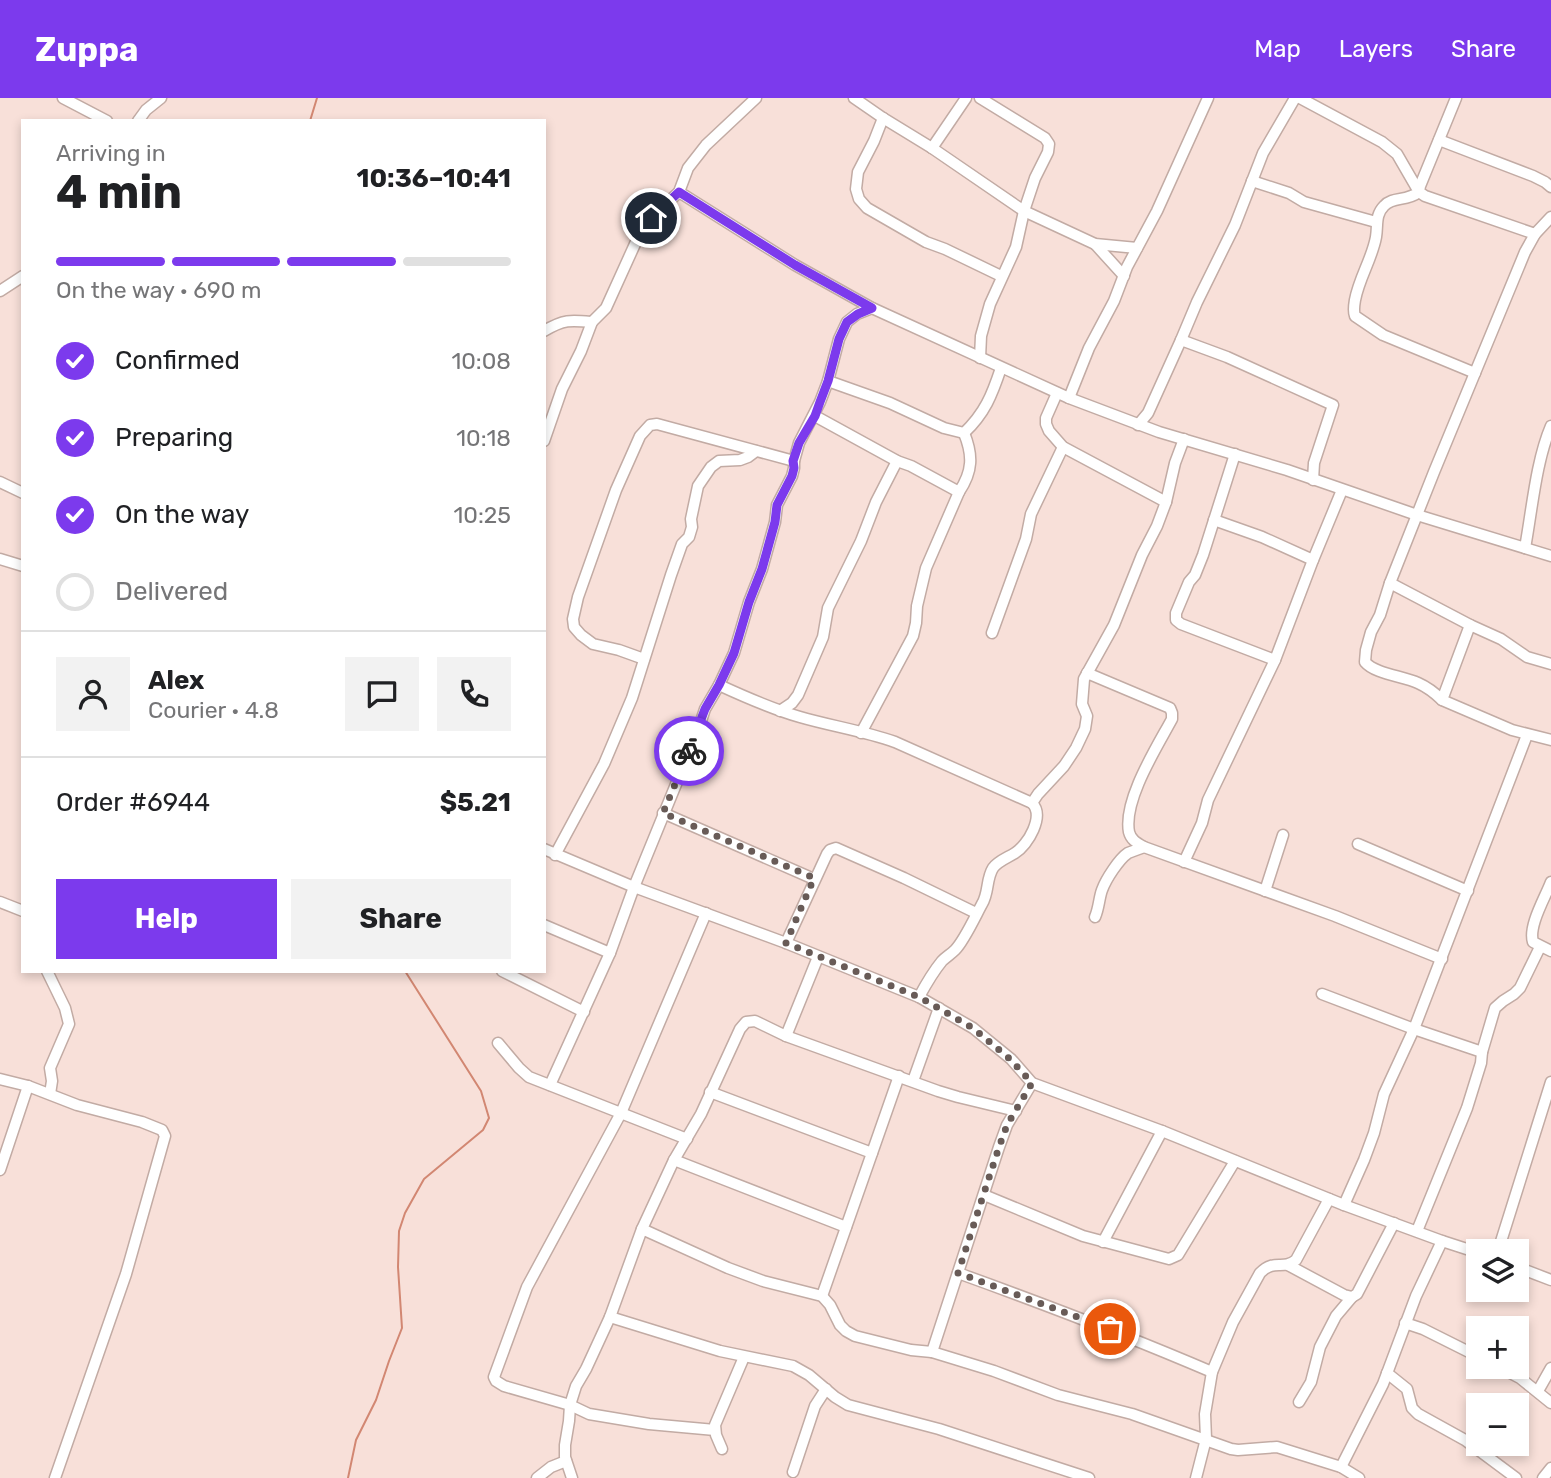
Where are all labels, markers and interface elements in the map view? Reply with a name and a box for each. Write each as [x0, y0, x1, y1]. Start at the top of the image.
text: Zuppa [35, 30, 138, 69]
text: Map [1254, 35, 1301, 63]
text: Layers [1339, 35, 1413, 63]
text: Share [1451, 35, 1516, 63]
text: Arriving in [56, 139, 166, 167]
text: 10:36–10:41 [356, 163, 511, 194]
text: 4 min [56, 165, 182, 220]
pin [621, 188, 681, 248]
icon: home [632, 199, 670, 237]
text: On the way · 690 m [56, 276, 261, 304]
icon: check [56, 342, 94, 380]
text: Confirmed [115, 345, 240, 376]
text: 10:08 [451, 347, 511, 375]
icon: check [56, 419, 94, 457]
text: Preparing [115, 422, 233, 453]
text: 10:18 [456, 424, 511, 452]
icon: check [56, 496, 94, 534]
text: On the way [115, 499, 249, 530]
text: 10:25 [454, 501, 511, 529]
text: Delivered [115, 576, 228, 607]
button: person [56, 657, 130, 731]
button: chat [345, 657, 419, 731]
button: phone [437, 657, 511, 731]
text: Alex [148, 665, 204, 696]
text: Courier · 4.8 [148, 696, 279, 724]
courier [654, 716, 724, 786]
icon: bike [670, 732, 708, 770]
text: Order #6944 [56, 787, 210, 818]
text: $5.21 [440, 787, 511, 818]
button: Help [56, 879, 277, 959]
button: Share [291, 879, 511, 959]
map controls [1466, 1239, 1529, 1456]
button: layers [1466, 1239, 1529, 1302]
pin [1080, 1299, 1140, 1359]
icon: bag [1091, 1310, 1129, 1348]
button: + [1466, 1316, 1529, 1379]
button: − [1466, 1393, 1529, 1456]

